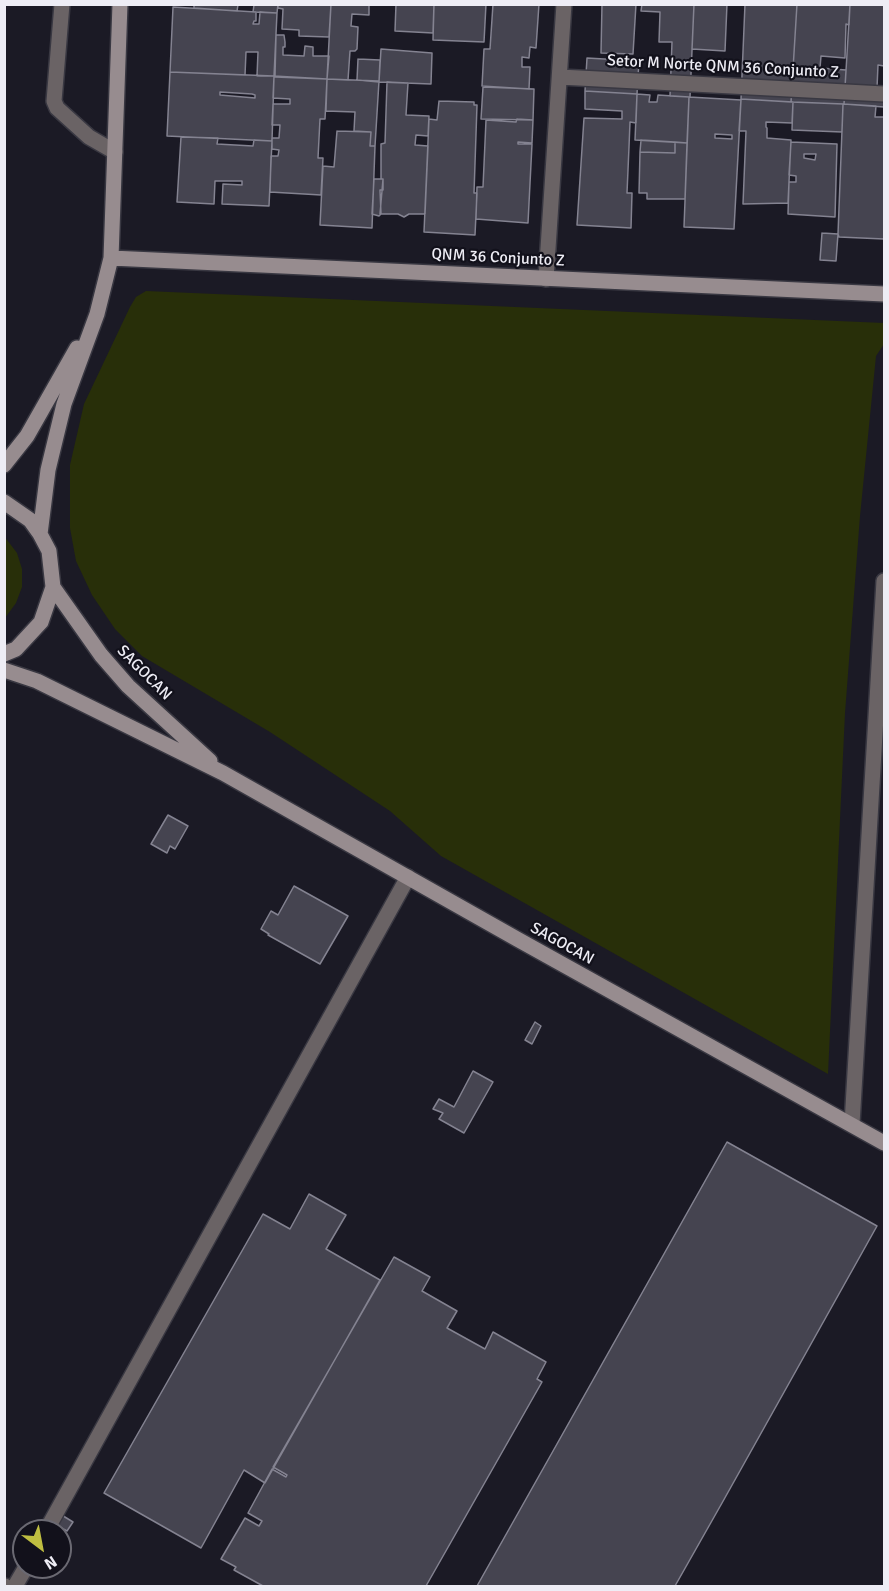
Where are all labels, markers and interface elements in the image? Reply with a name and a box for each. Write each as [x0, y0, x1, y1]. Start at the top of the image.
street label: Setor M Norte QNM 36 Conjunto Z [607, 51, 839, 83]
street label: QNM 36 Conjunto Z [431, 245, 565, 271]
street label: SAGOCAN [113, 642, 175, 704]
street label: SAGOCAN [527, 919, 597, 969]
north arrow [12, 1519, 72, 1579]
text: N [40, 1551, 61, 1574]

